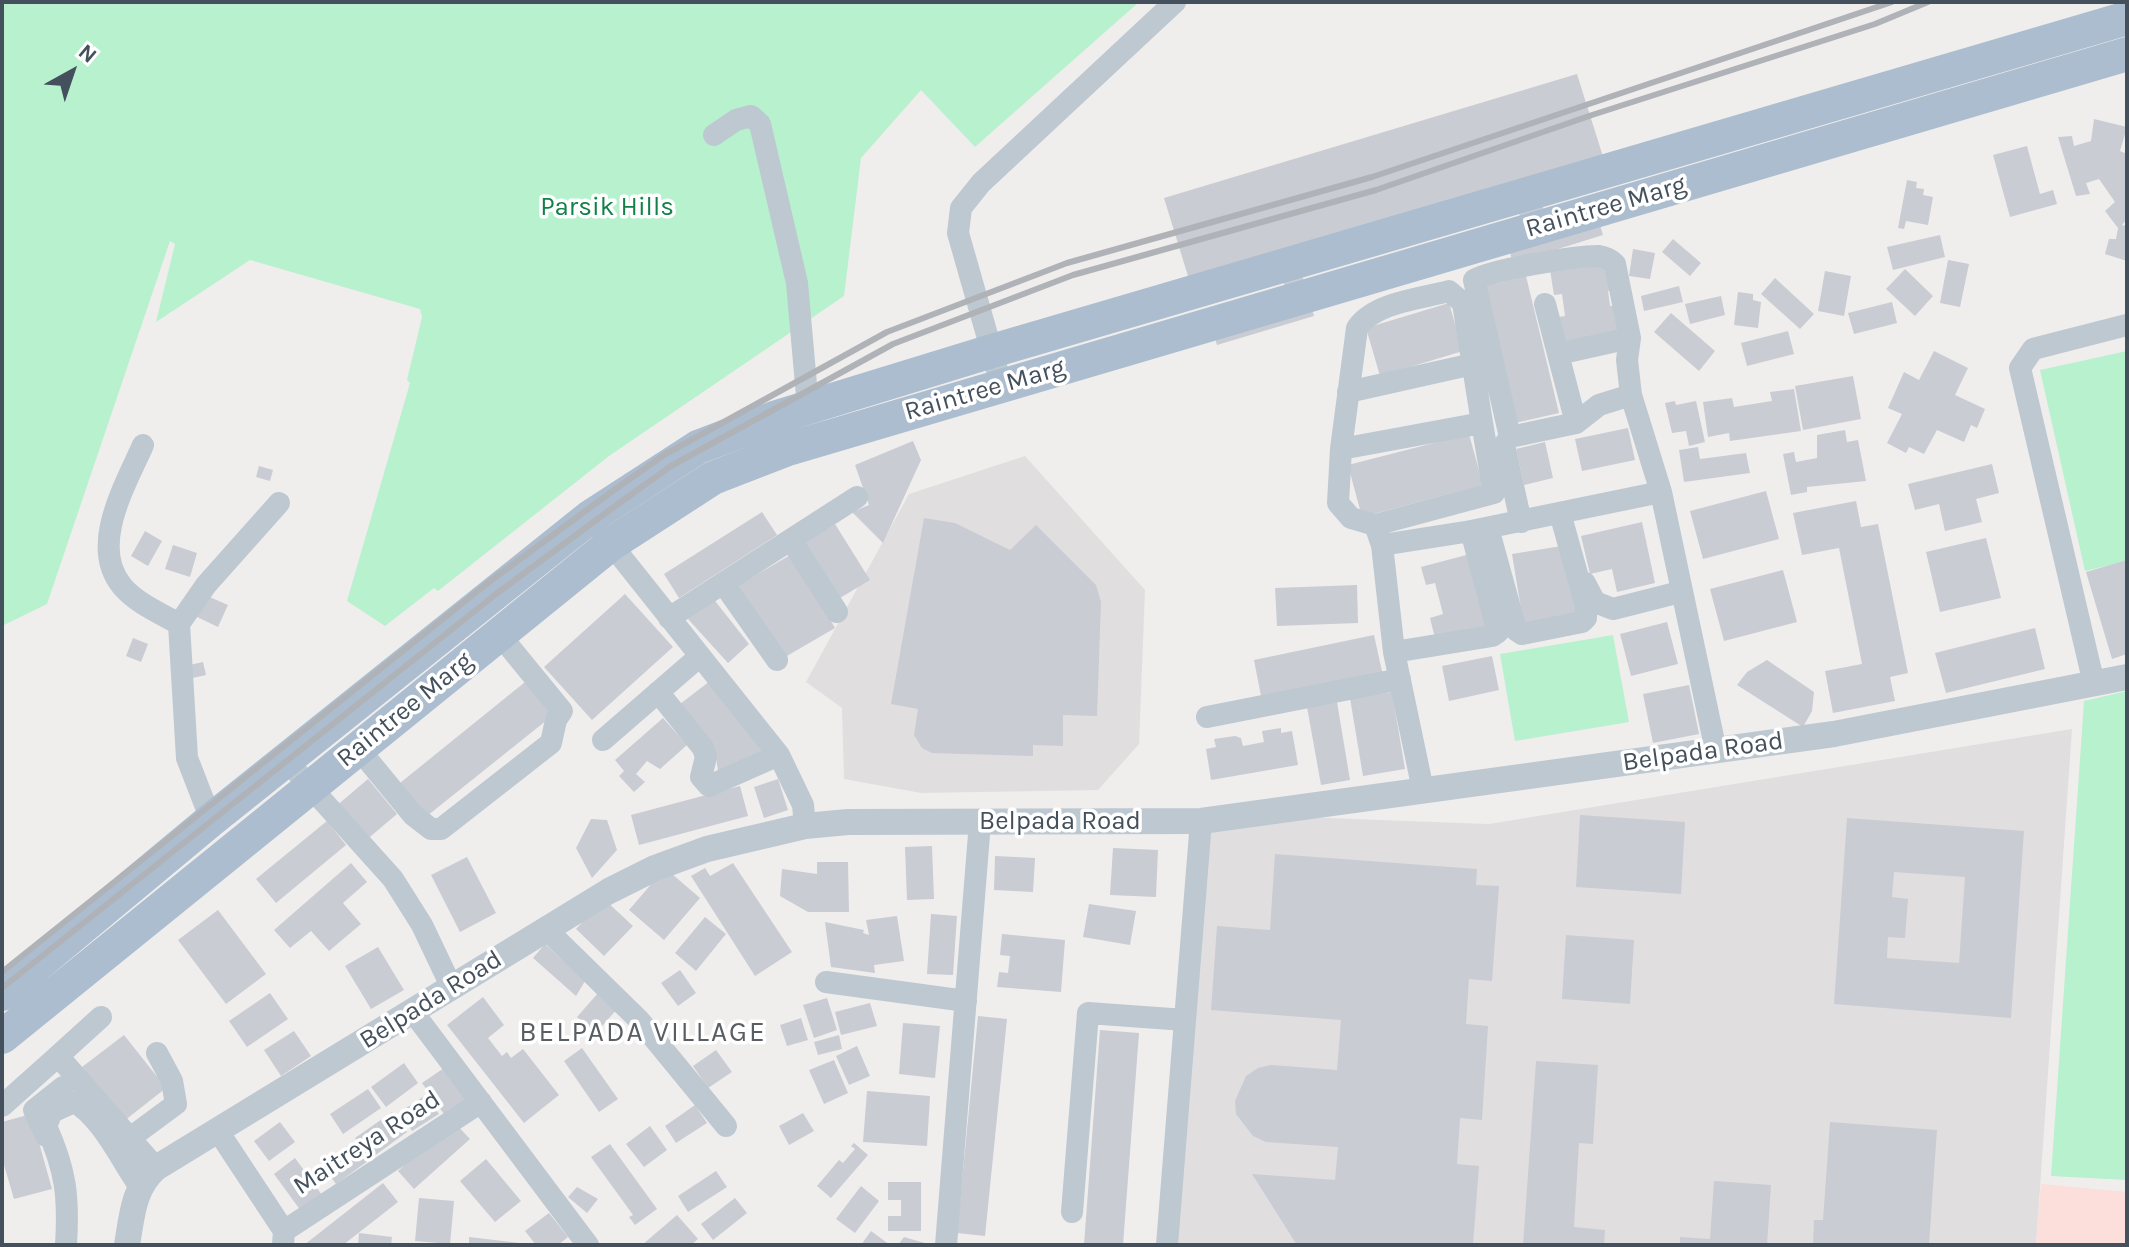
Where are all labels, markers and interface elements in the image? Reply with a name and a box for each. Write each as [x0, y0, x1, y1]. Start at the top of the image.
north arrow [32, 32, 112, 112]
text: N [73, 39, 102, 69]
street label: Raintree Marg [1522, 169, 1690, 245]
park label: Parsik Hills [540, 192, 674, 224]
street label: Raintree Marg [901, 352, 1069, 428]
street label: Raintree Marg [331, 646, 479, 774]
street label: Belpada Road [1621, 725, 1785, 779]
street label: Belpada Road [979, 806, 1141, 838]
street label: Belpada Road [354, 944, 508, 1056]
district label: BELPADA VILLAGE [519, 1016, 767, 1050]
street label: Maitreya Road [288, 1084, 446, 1202]

